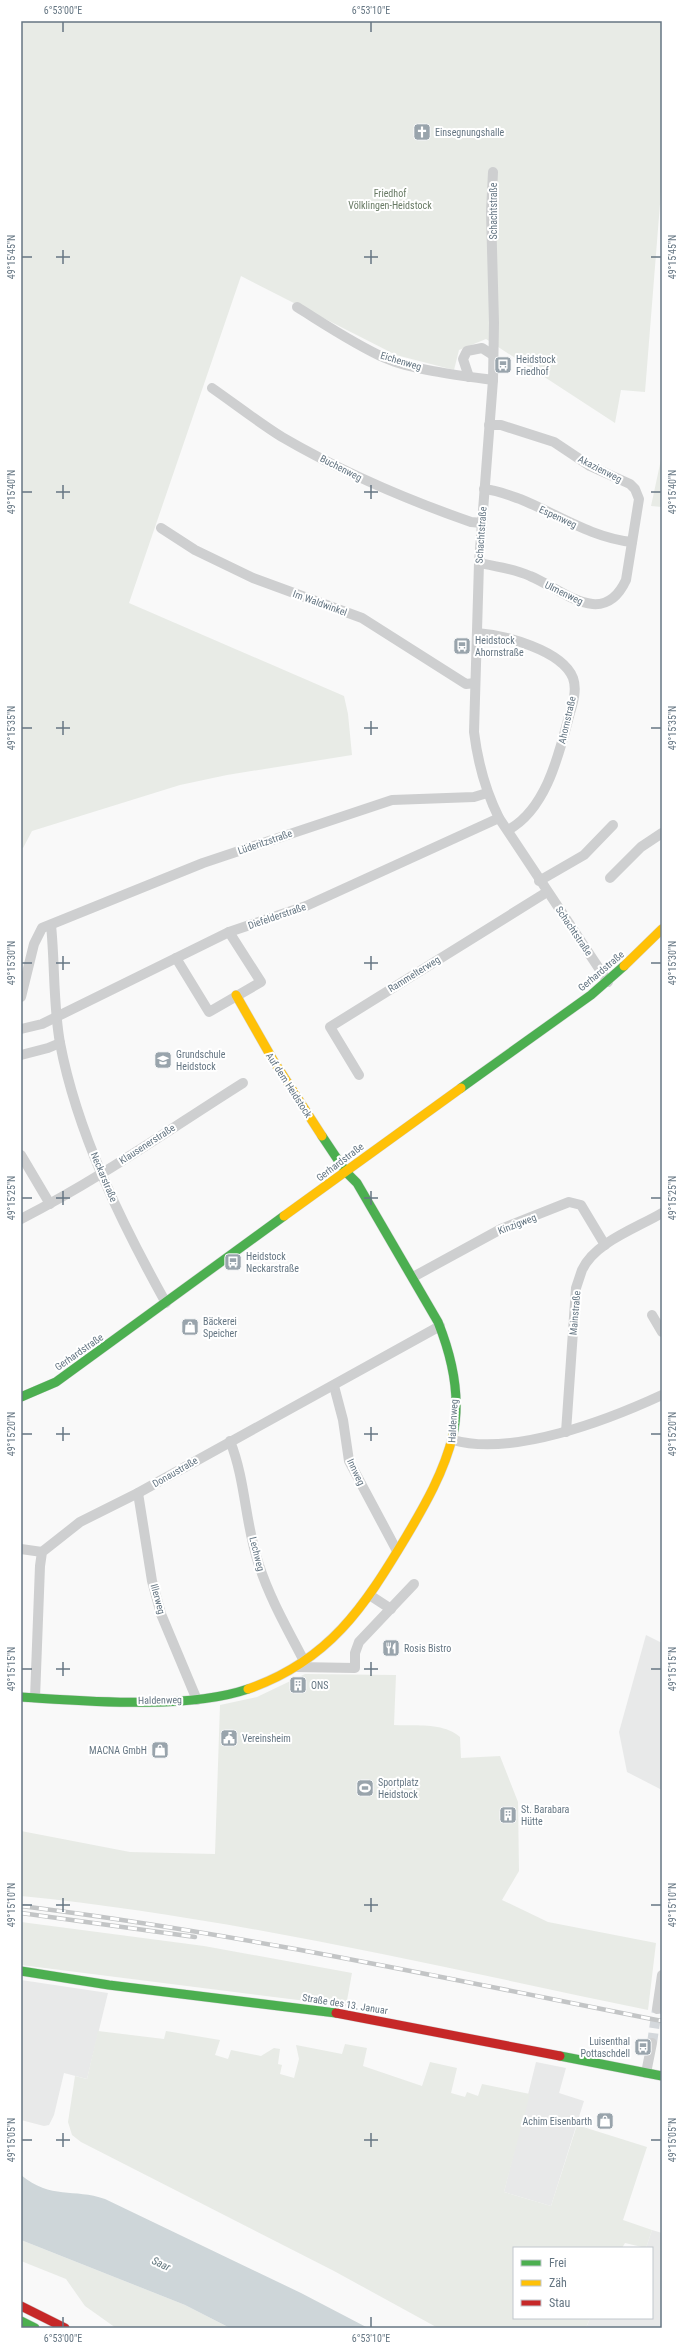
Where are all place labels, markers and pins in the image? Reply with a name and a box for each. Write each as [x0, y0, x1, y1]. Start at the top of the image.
church icon: Einsegnungshalle [412, 122, 432, 142]
place label: Einsegnungshalle [435, 127, 505, 138]
place label: Heidstock Friedhof [516, 354, 556, 377]
bus stop icon: Heidstock Friedhof [493, 355, 513, 375]
place label: Heidstock Ahornstraße [475, 635, 524, 658]
bus stop icon: Heidstock Ahornstraße [452, 636, 472, 656]
place label: Grundschule Heidstock [176, 1049, 226, 1072]
school or university icon: Grundschule Heidstock [153, 1050, 173, 1070]
place label: Heidstock Neckarstraße [246, 1251, 299, 1274]
bus stop icon: Heidstock Neckarstraße [223, 1252, 243, 1272]
place label: Bäckerei Speicher [203, 1316, 237, 1339]
shop icon: Bäckerei Speicher [180, 1317, 200, 1337]
restaurant icon: Rosis Bistro [381, 1638, 401, 1658]
place label: Rosis Bistro [404, 1643, 451, 1654]
building icon: ONS [288, 1675, 308, 1695]
place label: ONS [311, 1680, 328, 1691]
public building icon: Vereinsheim [219, 1728, 239, 1748]
place label: Vereinsheim [242, 1733, 291, 1744]
shop icon: MACNA GmbH [150, 1740, 170, 1760]
place label: MACNA GmbH [89, 1745, 147, 1756]
place label: Sportplatz Heidstock [378, 1777, 419, 1800]
sports icon: Sportplatz Heidstock [355, 1778, 375, 1798]
place label: St. Barabara Hütte [521, 1804, 570, 1827]
building icon: St. Barabara Hütte [498, 1805, 518, 1825]
place label: Luisenthal Pottaschdell [581, 2036, 630, 2059]
bus stop icon: Luisenthal Pottaschdell [633, 2037, 653, 2057]
shop icon: Achim Eisenbarth [595, 2111, 615, 2131]
place label: Achim Eisenbarth [523, 2116, 592, 2127]

